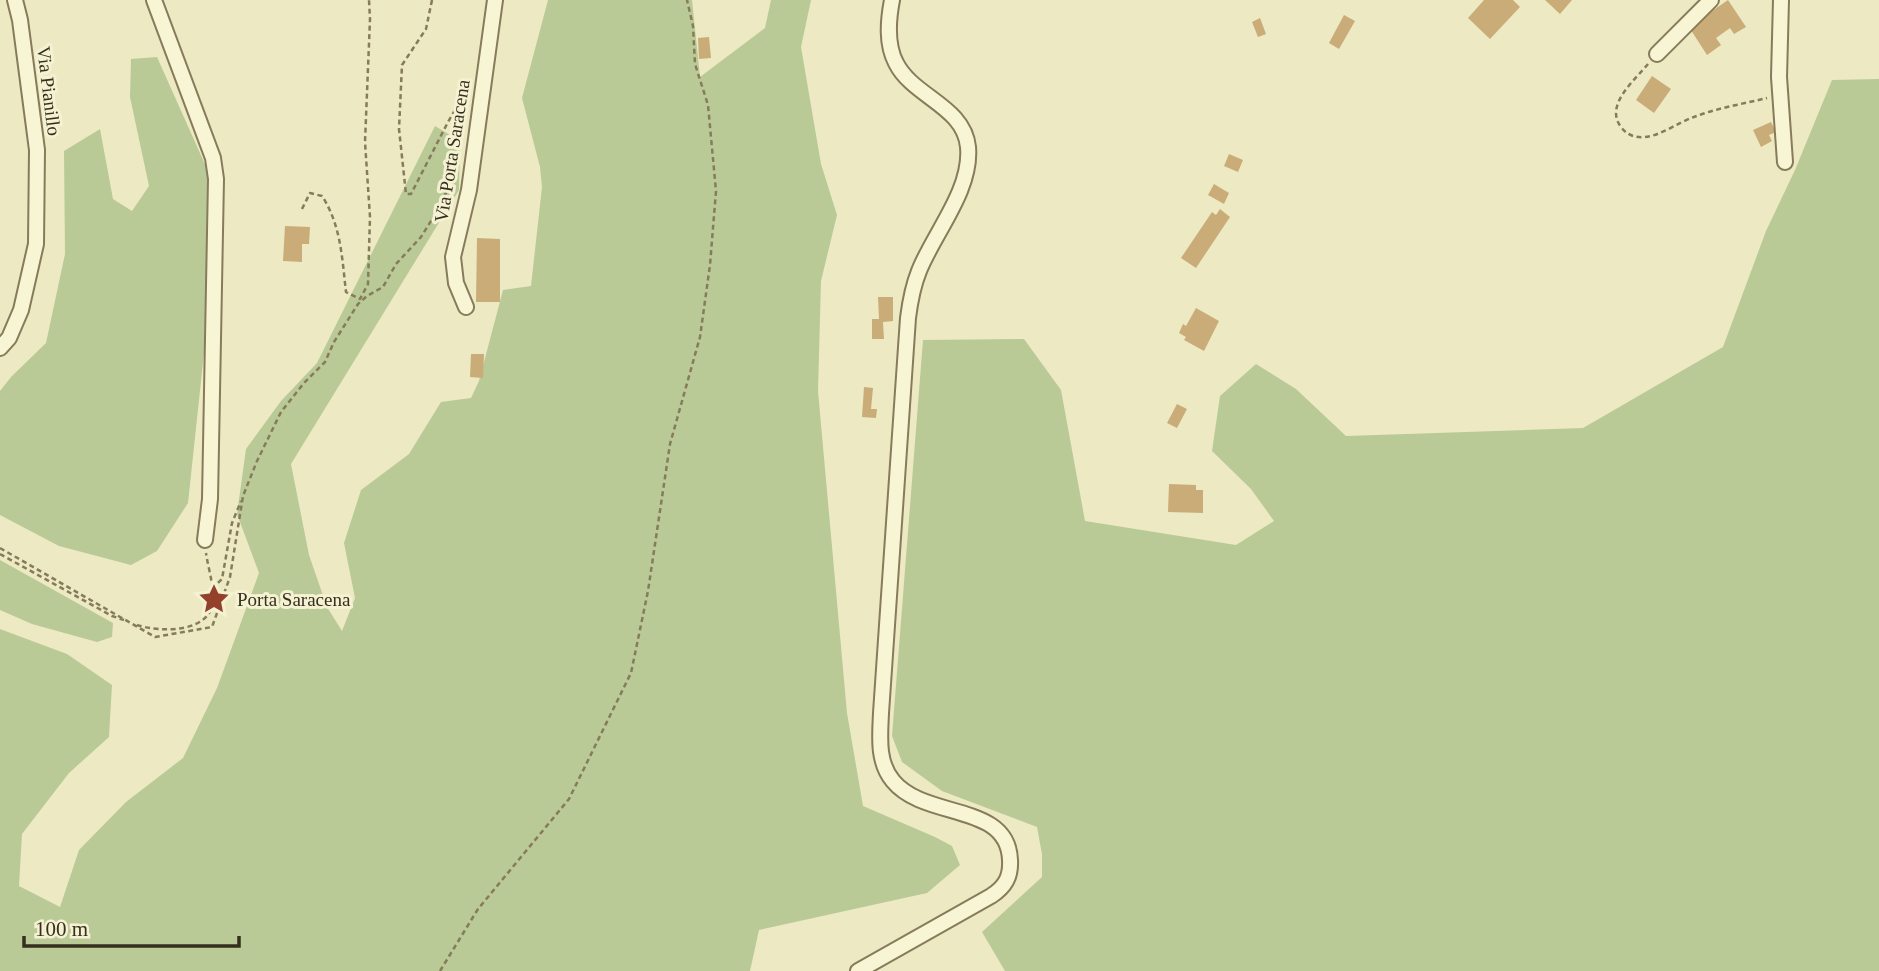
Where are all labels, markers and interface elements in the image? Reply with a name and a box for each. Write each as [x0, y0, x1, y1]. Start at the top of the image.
street label: Via Pianillo [33, 45, 65, 137]
street label: Via Porta Saracena [430, 77, 474, 224]
place icon: Porta Saracena [197, 582, 231, 616]
place label: Porta Saracena [237, 589, 351, 610]
scale bar [24, 904, 240, 948]
text: 100 m [35, 917, 88, 941]

